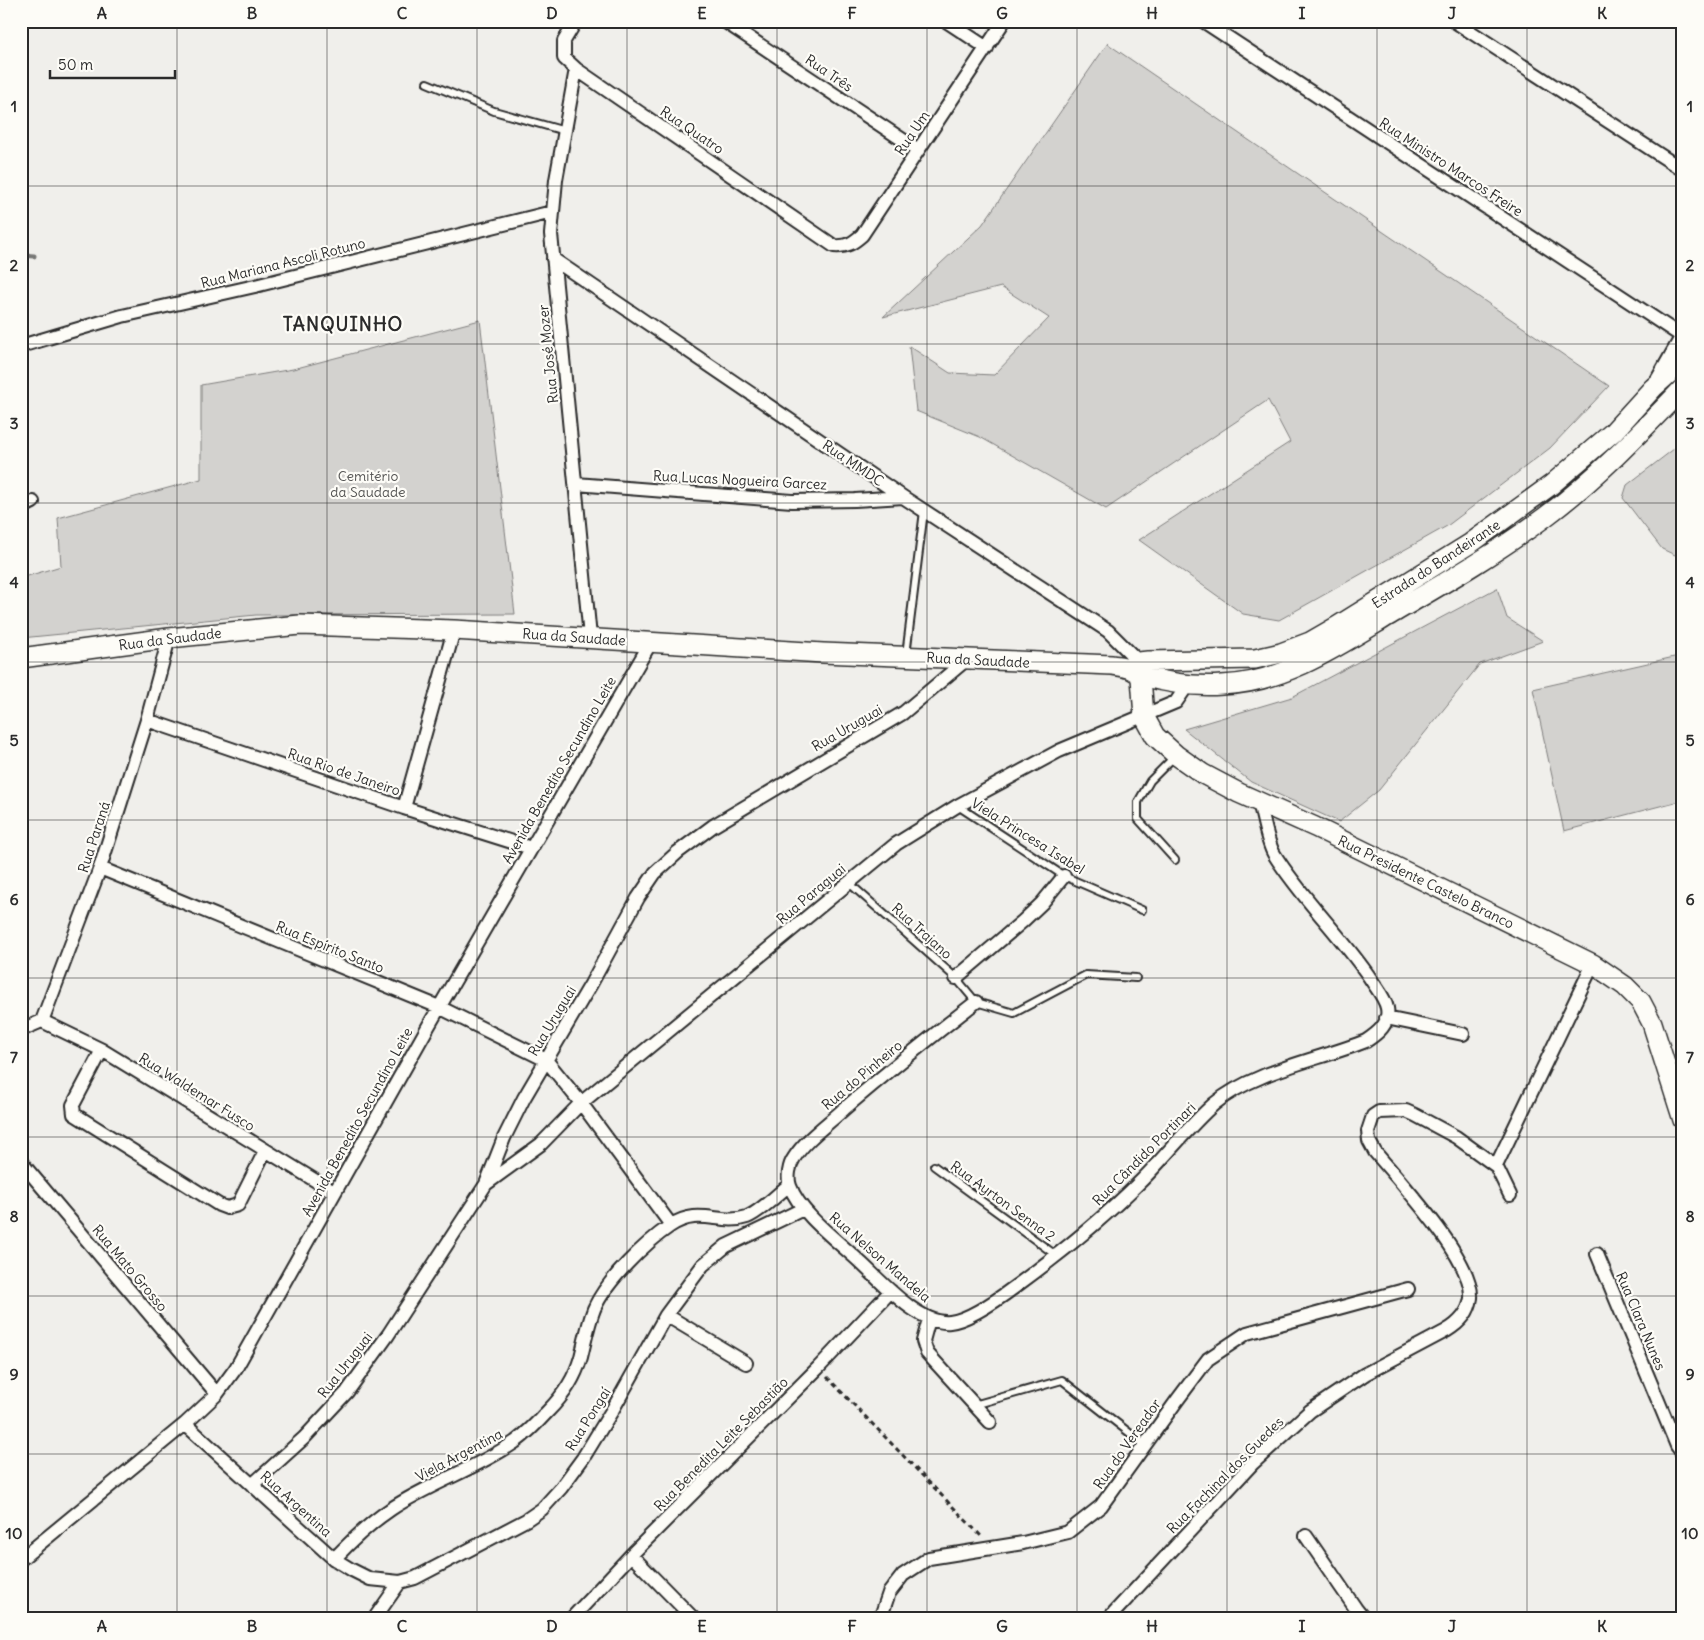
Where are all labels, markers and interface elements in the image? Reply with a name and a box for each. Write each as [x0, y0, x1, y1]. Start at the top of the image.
text: A [97, 3, 107, 23]
text: B [247, 3, 258, 23]
text: C [397, 3, 408, 23]
text: D [546, 3, 558, 23]
text: E [697, 3, 707, 23]
text: F [847, 3, 857, 23]
text: G [996, 3, 1008, 23]
text: H [1146, 3, 1158, 23]
text: I [1299, 3, 1306, 23]
text: J [1448, 3, 1457, 23]
text: K [1597, 3, 1607, 23]
scale bar [50, 48, 175, 80]
street label: Rua Três [802, 50, 856, 96]
text: 50 m [58, 55, 93, 74]
text: 1 [11, 96, 17, 116]
text: 1 [1687, 96, 1693, 116]
street label: Rua Quatro [657, 102, 727, 158]
street label: Rua Um [891, 107, 933, 159]
street label: Rua Ministro Marcos Freire [1376, 114, 1526, 220]
street label: Rua Mariana Ascoli Rotuno [199, 234, 367, 292]
text: 2 [10, 255, 19, 275]
text: 2 [1686, 255, 1695, 275]
street label: Rua José Mozer [534, 303, 562, 404]
district label: TANQUINHO [283, 312, 403, 336]
text: 3 [9, 413, 19, 433]
text: 3 [1685, 413, 1695, 433]
street label: Rua MMDC [819, 436, 887, 490]
street label: Rua Lucas Nogueira Garcez [653, 466, 828, 494]
park label: Cemitério da Saudade [330, 467, 406, 501]
street label: Estrada do Bandeirante [1368, 516, 1504, 612]
text: 4 [9, 572, 19, 592]
text: 4 [1685, 572, 1695, 592]
street label: Rua da Saudade [118, 624, 222, 654]
street label: Rua da Saudade [522, 624, 626, 650]
street label: Rua da Saudade [926, 648, 1030, 672]
street label: Avenida Benedito Secundino Leite [498, 673, 620, 867]
street label: Rua Uruguai [808, 701, 886, 755]
text: 5 [9, 730, 19, 750]
text: 5 [1685, 730, 1695, 750]
street label: Rua Rio de Janeiro [285, 744, 403, 800]
street label: Viela Princesa Isabel [968, 794, 1088, 878]
street label: Rua Paraná [74, 799, 114, 875]
street label: Rua Presidente Castelo Branco [1335, 831, 1517, 933]
street label: Rua Paraguai [773, 860, 849, 928]
text: 6 [9, 889, 19, 909]
text: 6 [1685, 889, 1695, 909]
street label: Rua Trajano [888, 899, 956, 963]
street label: Rua Espírito Santo [273, 917, 387, 977]
street label: Rua Uruguai [524, 983, 580, 1059]
street label: Avenida Benedito Secundino Leite [297, 1024, 417, 1220]
street label: Rua do Pinheiro [818, 1036, 906, 1114]
text: 7 [10, 1047, 18, 1067]
text: 7 [1686, 1047, 1694, 1067]
street label: Rua Waldemar Fusco [136, 1049, 258, 1135]
street label: Rua Cândido Portinari [1089, 1099, 1199, 1209]
street label: Rua Ayrton Senna 2 [947, 1157, 1059, 1245]
text: 8 [9, 1206, 19, 1226]
text: 8 [1685, 1206, 1695, 1226]
street label: Rua Nelson Mandela [826, 1208, 934, 1306]
street label: Rua Mato Grosso [89, 1221, 172, 1315]
street label: Rua Clara Nunes [1612, 1269, 1670, 1373]
street label: Rua Uruguai [314, 1328, 376, 1402]
text: 9 [9, 1364, 19, 1384]
text: 9 [1685, 1364, 1695, 1384]
street label: Rua Benedita Leite Sebastião [650, 1373, 792, 1515]
street label: Rua Pongaí [561, 1384, 615, 1454]
street label: Rua do Vereador [1089, 1395, 1165, 1493]
street label: Rua Fachinal dos Guedes [1163, 1413, 1287, 1537]
street label: Viela Argentina [413, 1425, 505, 1485]
street label: Rua Argentina [256, 1467, 336, 1541]
text: 10 [6, 1523, 22, 1543]
text: 10 [1682, 1523, 1698, 1543]
text: A [97, 1616, 107, 1636]
text: B [247, 1616, 258, 1636]
text: C [397, 1616, 408, 1636]
text: D [546, 1616, 558, 1636]
text: E [697, 1616, 707, 1636]
text: F [847, 1616, 857, 1636]
text: G [996, 1616, 1008, 1636]
text: H [1146, 1616, 1158, 1636]
text: I [1299, 1616, 1306, 1636]
text: J [1448, 1616, 1457, 1636]
text: K [1597, 1616, 1607, 1636]

